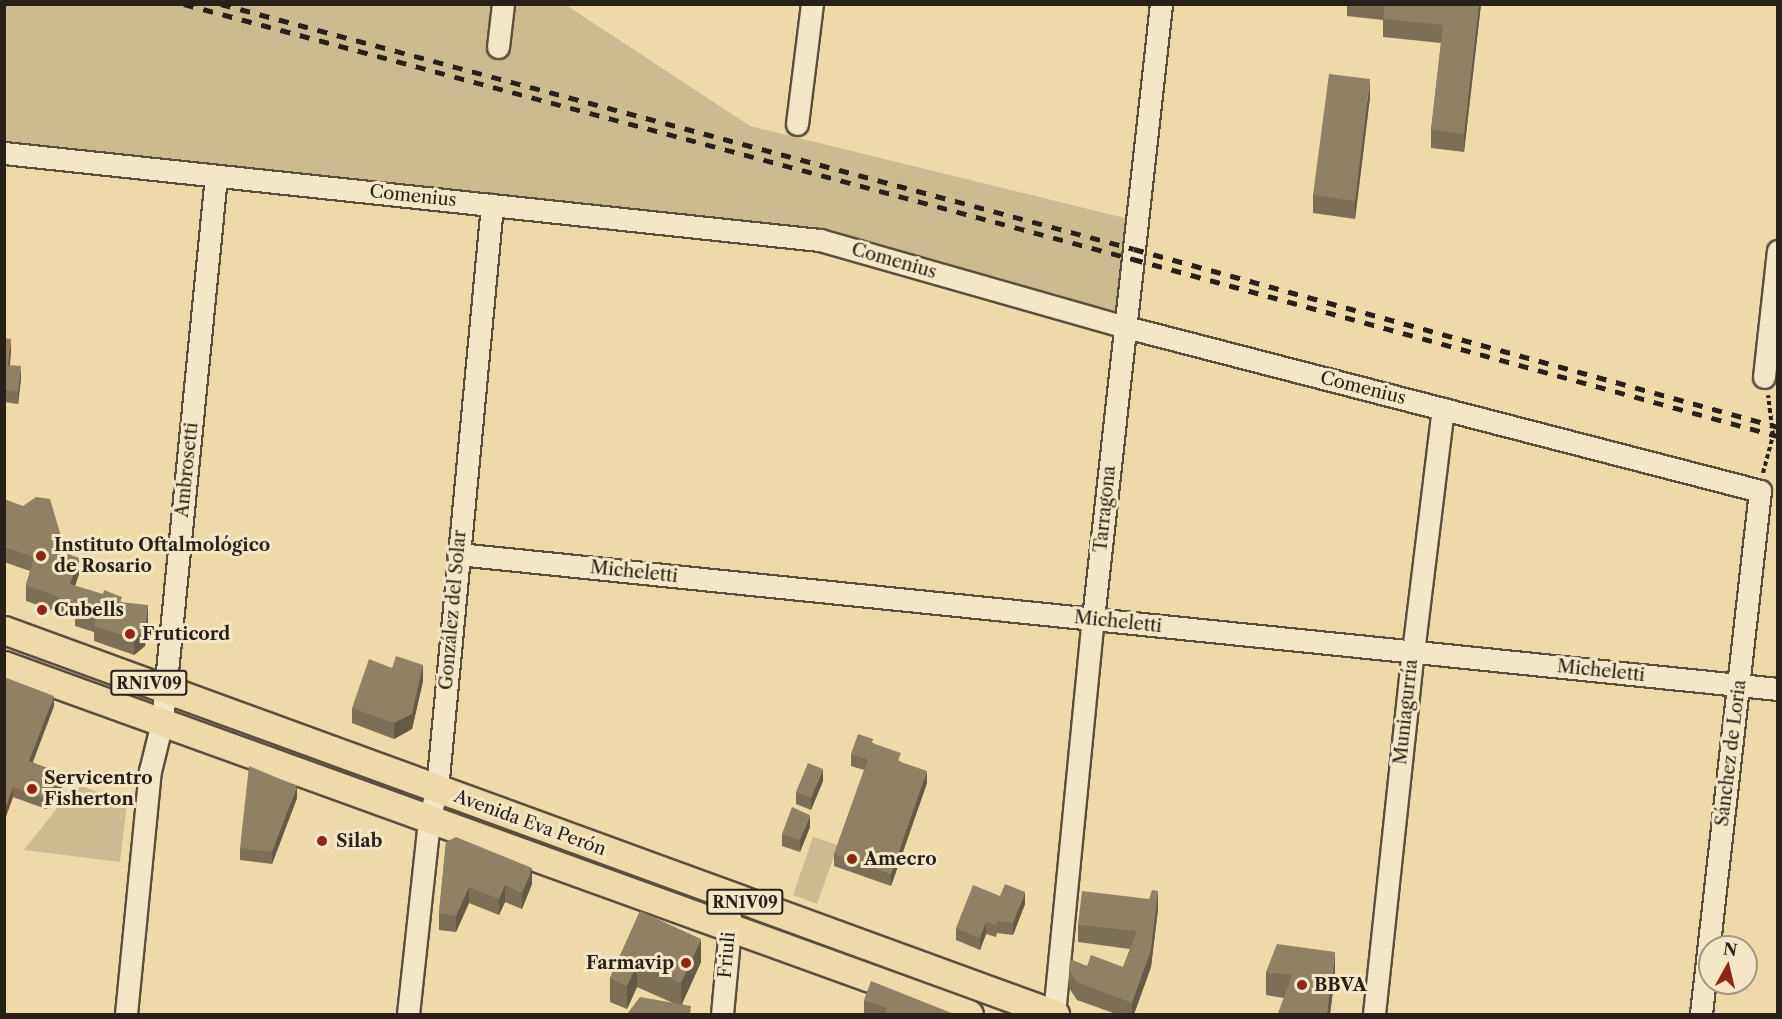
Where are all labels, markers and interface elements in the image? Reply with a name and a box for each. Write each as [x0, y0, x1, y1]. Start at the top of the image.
street label: Comenius [368, 181, 458, 211]
street label: Comenius [849, 239, 939, 283]
street label: Comenius [1318, 367, 1408, 409]
street label: Ambrosetti [171, 421, 203, 519]
street label: Tarragona [1090, 465, 1120, 553]
street label: González del Solar [435, 529, 471, 691]
place label: Instituto Oftalmológico de Rosario [54, 535, 270, 578]
marker: Instituto Oftalmológico de Rosario [32, 547, 50, 565]
street label: Micheletti [589, 557, 679, 587]
place label: Cubells [54, 599, 124, 621]
marker: Cubells [35, 603, 49, 617]
street label: Micheletti [1073, 607, 1163, 637]
place label: Fruticord [142, 623, 230, 645]
marker: Fruticord [123, 627, 137, 641]
street label: Micheletti [1556, 656, 1646, 686]
street label: Muniagurría [1390, 658, 1422, 766]
road number: RN1V09 [110, 670, 188, 696]
street label: Sánchez de Loria [1711, 678, 1751, 828]
place label: Servicentro Fisherton [44, 768, 153, 810]
marker: Servicentro Fisherton [25, 782, 39, 796]
street label: Avenida Eva Perón [451, 785, 609, 861]
place label: Silab [336, 830, 382, 852]
marker: Silab [313, 832, 331, 850]
place label: Amecro [864, 848, 937, 870]
marker: Amecro [845, 852, 859, 866]
road number: RN1V09 [706, 889, 784, 915]
street label: Friuli [714, 931, 740, 979]
north arrow [1698, 935, 1758, 995]
text: N [1722, 938, 1739, 960]
place label: Farmavip [586, 952, 674, 974]
marker: Farmavip [679, 956, 693, 970]
place label: BBVA [1314, 974, 1367, 996]
marker: BBVA [1295, 978, 1309, 992]

